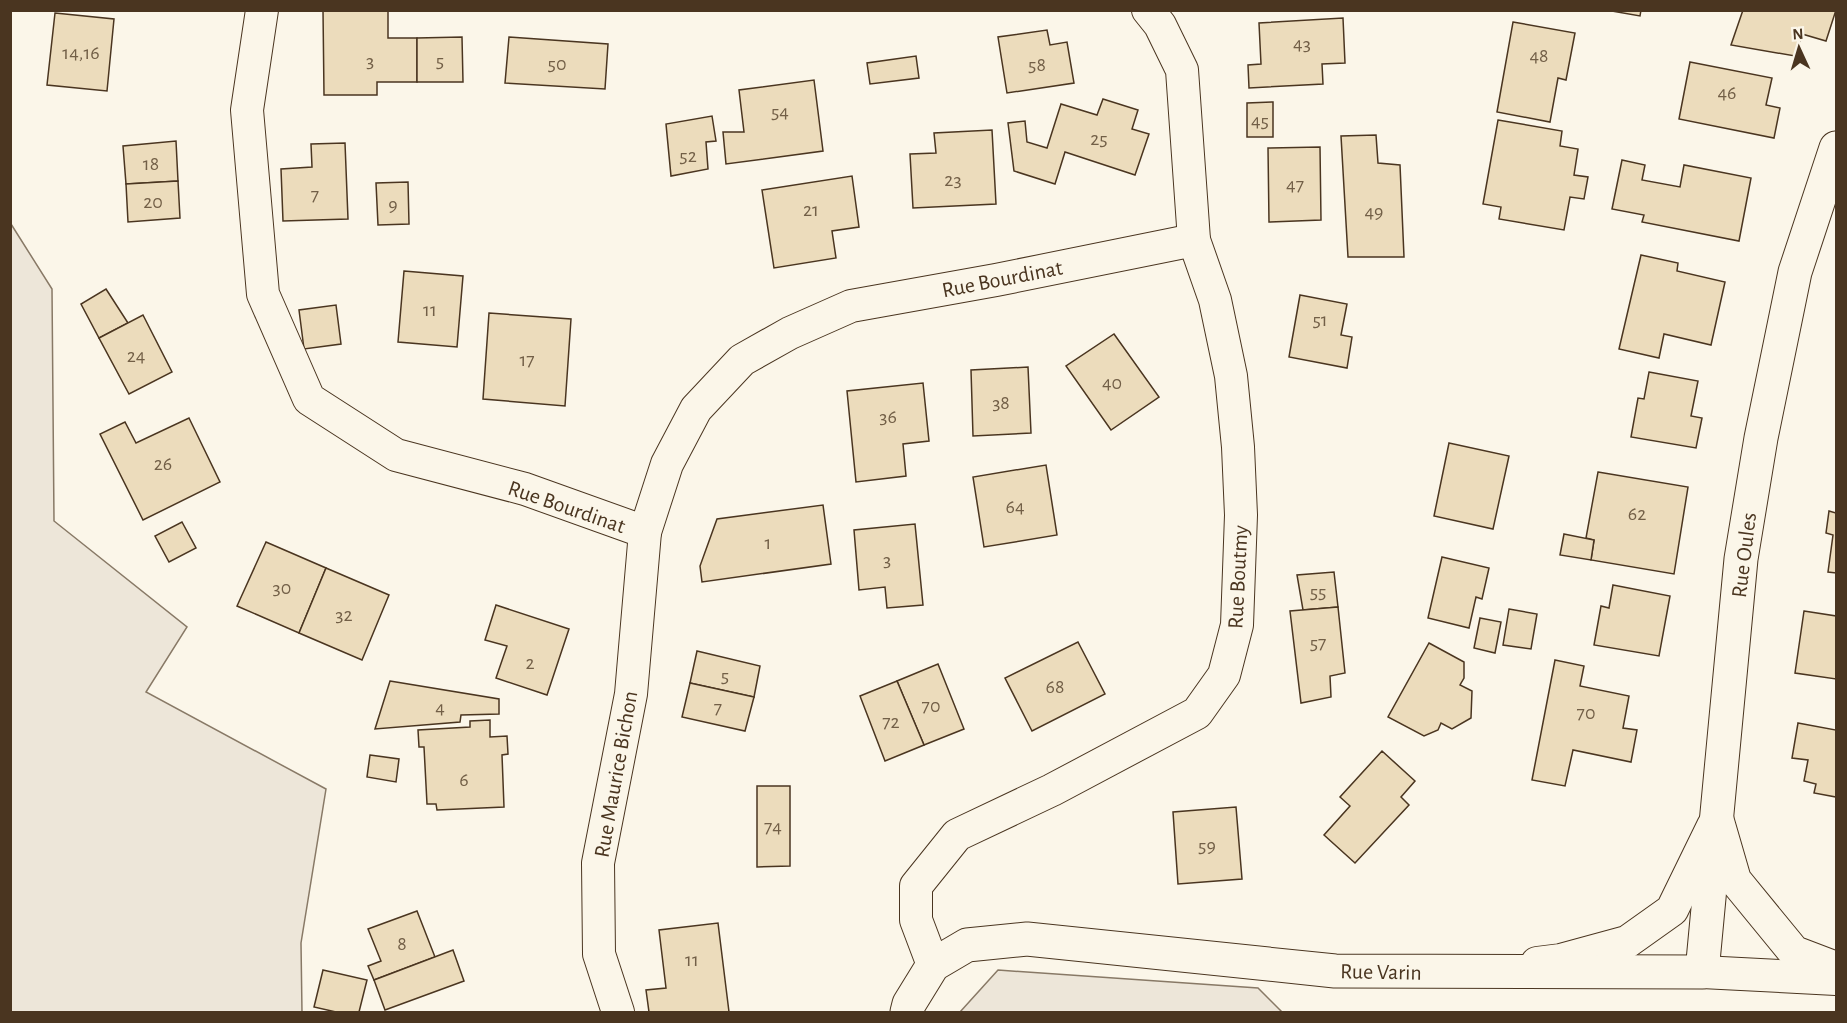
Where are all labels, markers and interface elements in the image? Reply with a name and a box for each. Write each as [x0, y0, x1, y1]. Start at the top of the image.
north arrow [1769, 18, 1829, 78]
text: N [1792, 26, 1804, 42]
house number: 43 [1293, 34, 1311, 54]
house number: 14,16 [62, 43, 100, 63]
house number: 48 [1529, 46, 1549, 66]
house number: 3 [366, 51, 374, 71]
house number: 5 [436, 51, 444, 71]
house number: 50 [548, 54, 566, 74]
house number: 58 [1028, 55, 1046, 75]
house number: 46 [1717, 83, 1737, 103]
house number: 54 [771, 102, 789, 122]
house number: 45 [1251, 111, 1269, 131]
house number: 25 [1090, 129, 1108, 149]
house number: 52 [679, 146, 697, 166]
house number: 18 [143, 154, 159, 174]
house number: 23 [944, 170, 962, 190]
house number: 47 [1286, 175, 1304, 195]
house number: 7 [311, 185, 319, 205]
house number: 20 [143, 192, 163, 212]
house number: 9 [388, 195, 398, 215]
house number: 21 [803, 200, 819, 220]
house number: 49 [1364, 202, 1384, 222]
street label: Rue Bourdinat [940, 256, 1064, 301]
house number: 11 [423, 300, 437, 320]
house number: 51 [1312, 310, 1328, 330]
house number: 24 [127, 346, 145, 366]
house number: 17 [519, 350, 535, 370]
house number: 40 [1102, 373, 1122, 393]
house number: 38 [992, 393, 1010, 413]
house number: 36 [879, 407, 897, 427]
house number: 26 [154, 454, 172, 474]
street label: Rue Bourdinat [505, 477, 628, 537]
house number: 64 [1005, 497, 1025, 517]
house number: 62 [1628, 504, 1646, 524]
street label: Rue Oules [1728, 511, 1760, 599]
street label: Rue Boutmy [1224, 524, 1252, 630]
house number: 1 [765, 533, 771, 553]
house number: 3 [883, 550, 891, 570]
house number: 30 [273, 578, 291, 598]
house number: 55 [1310, 582, 1326, 602]
house number: 32 [335, 605, 353, 625]
house number: 57 [1310, 633, 1326, 653]
house number: 2 [525, 653, 535, 673]
house number: 5 [721, 666, 729, 686]
house number: 68 [1046, 677, 1064, 697]
street label: Rue Maurice Bichon [591, 689, 641, 859]
house number: 70 [922, 696, 940, 716]
house number: 4 [435, 698, 445, 718]
house number: 7 [714, 698, 722, 718]
house number: 70 [1577, 703, 1595, 723]
house number: 72 [882, 712, 900, 732]
house number: 6 [459, 770, 469, 790]
house number: 74 [764, 817, 782, 837]
house number: 59 [1198, 836, 1216, 856]
house number: 8 [397, 934, 407, 954]
house number: 11 [685, 950, 699, 970]
street label: Rue Varin [1340, 960, 1422, 984]

